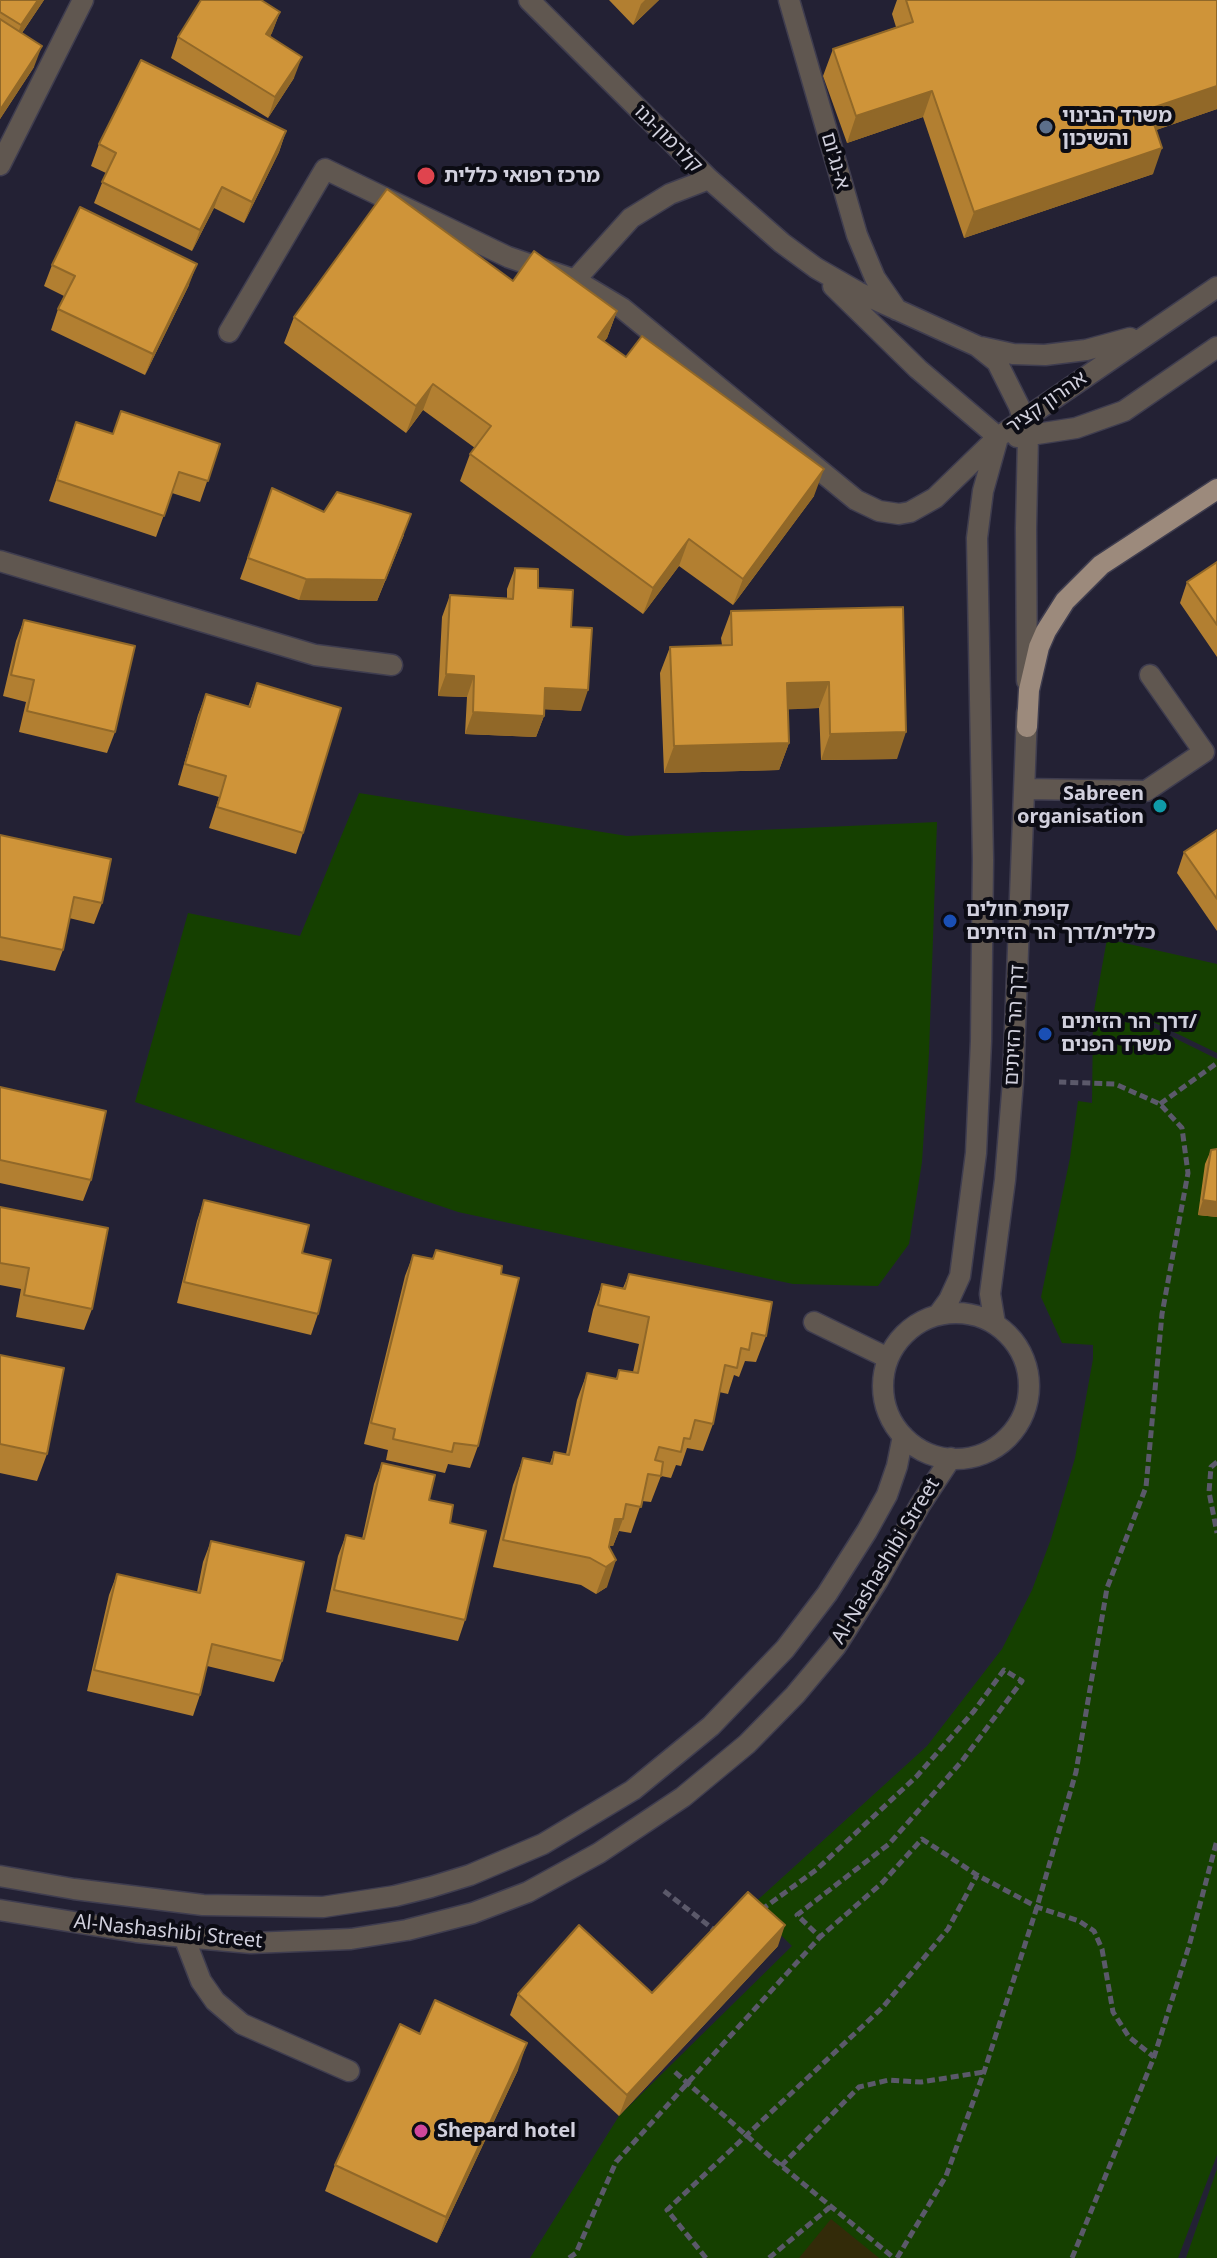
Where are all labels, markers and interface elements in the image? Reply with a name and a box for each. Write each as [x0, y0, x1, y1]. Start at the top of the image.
street label: קלרמון-גנו [629, 100, 707, 178]
place label: משרד הבינוי והשיכון [1062, 104, 1172, 151]
marker: משרד הבינוי והשיכון [1037, 118, 1055, 136]
street label: א-נג'ום [815, 130, 855, 192]
place label: מרכז רפואי כללית [444, 164, 600, 188]
marker: מרכז רפואי כללית [415, 165, 437, 187]
street label: אהרון קציר [1002, 367, 1092, 439]
place label: Sabreen organisation [1017, 782, 1144, 829]
marker: Sabreen organisation [1151, 797, 1169, 815]
place label: קופת חולים כללית/דרך הר הזיתים [966, 898, 1156, 945]
marker: קופת חולים כללית/דרך הר הזיתים [941, 912, 959, 930]
street label: דרך הר הזיתים [1000, 964, 1030, 1086]
place label: דרך הר הזיתים/ משרד הפנים [1061, 1010, 1197, 1057]
marker: דרך הר הזיתים/ משרד הפנים [1036, 1025, 1054, 1043]
street label: Al-Nashashibi Street [827, 1474, 945, 1648]
street label: Al-Nashashibi Street [72, 1910, 264, 1954]
place label: Shepard hotel [437, 2119, 576, 2143]
marker: Shepard hotel [412, 2122, 430, 2140]

